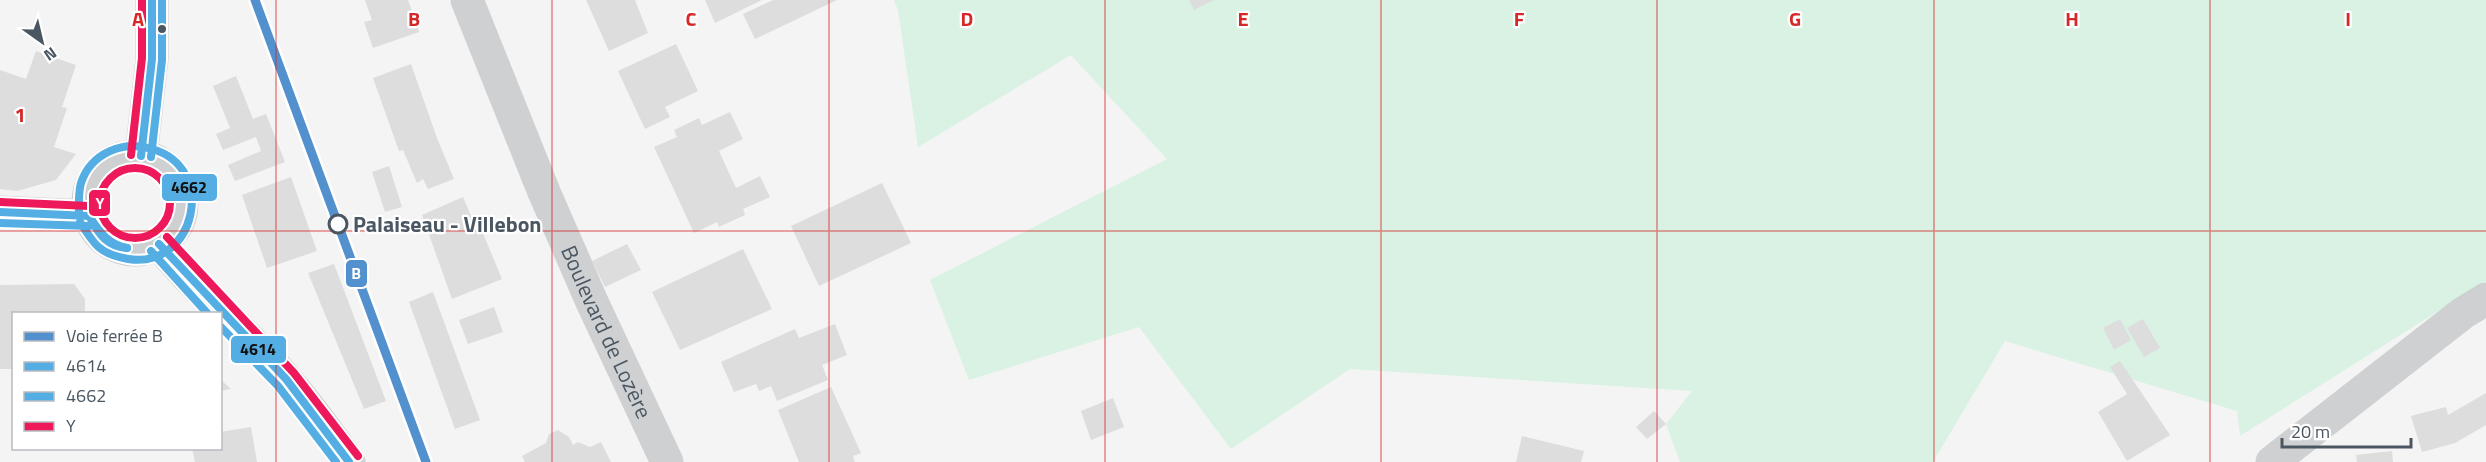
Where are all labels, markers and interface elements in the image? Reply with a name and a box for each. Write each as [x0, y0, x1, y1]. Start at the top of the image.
text: A [132, 3, 144, 34]
text: B [408, 3, 420, 34]
text: C [686, 3, 697, 34]
text: D [961, 3, 973, 34]
text: E [1237, 3, 1249, 34]
text: F [1514, 3, 1525, 34]
text: G [1789, 3, 1801, 34]
text: H [2065, 3, 2079, 34]
text: I [2345, 3, 2351, 34]
north arrow [12, 12, 72, 72]
unlabelled marker [156, 23, 168, 35]
text: N [39, 41, 62, 67]
text: 1 [14, 99, 26, 130]
line badge: 4662 [161, 173, 218, 202]
text: 4662 [171, 175, 207, 199]
line badge: Y [88, 189, 111, 217]
text: Y [96, 191, 105, 215]
place label: Palaiseau - Villebon [353, 207, 542, 241]
marker: Palaiseau - Villebon [328, 214, 348, 234]
street label: Boulevard de Lozère [552, 240, 661, 424]
line badge: B [345, 259, 368, 288]
text: B [351, 261, 361, 285]
legend [12, 312, 222, 450]
text: Voie ferrée B [66, 322, 163, 349]
line badge: 4614 [230, 335, 287, 364]
text: 4614 [240, 337, 276, 361]
text: 4614 [66, 352, 106, 379]
text: 4662 [66, 382, 106, 409]
scale bar [2282, 411, 2411, 449]
text: Y [66, 412, 76, 439]
text: 20 m [2291, 418, 2330, 445]

